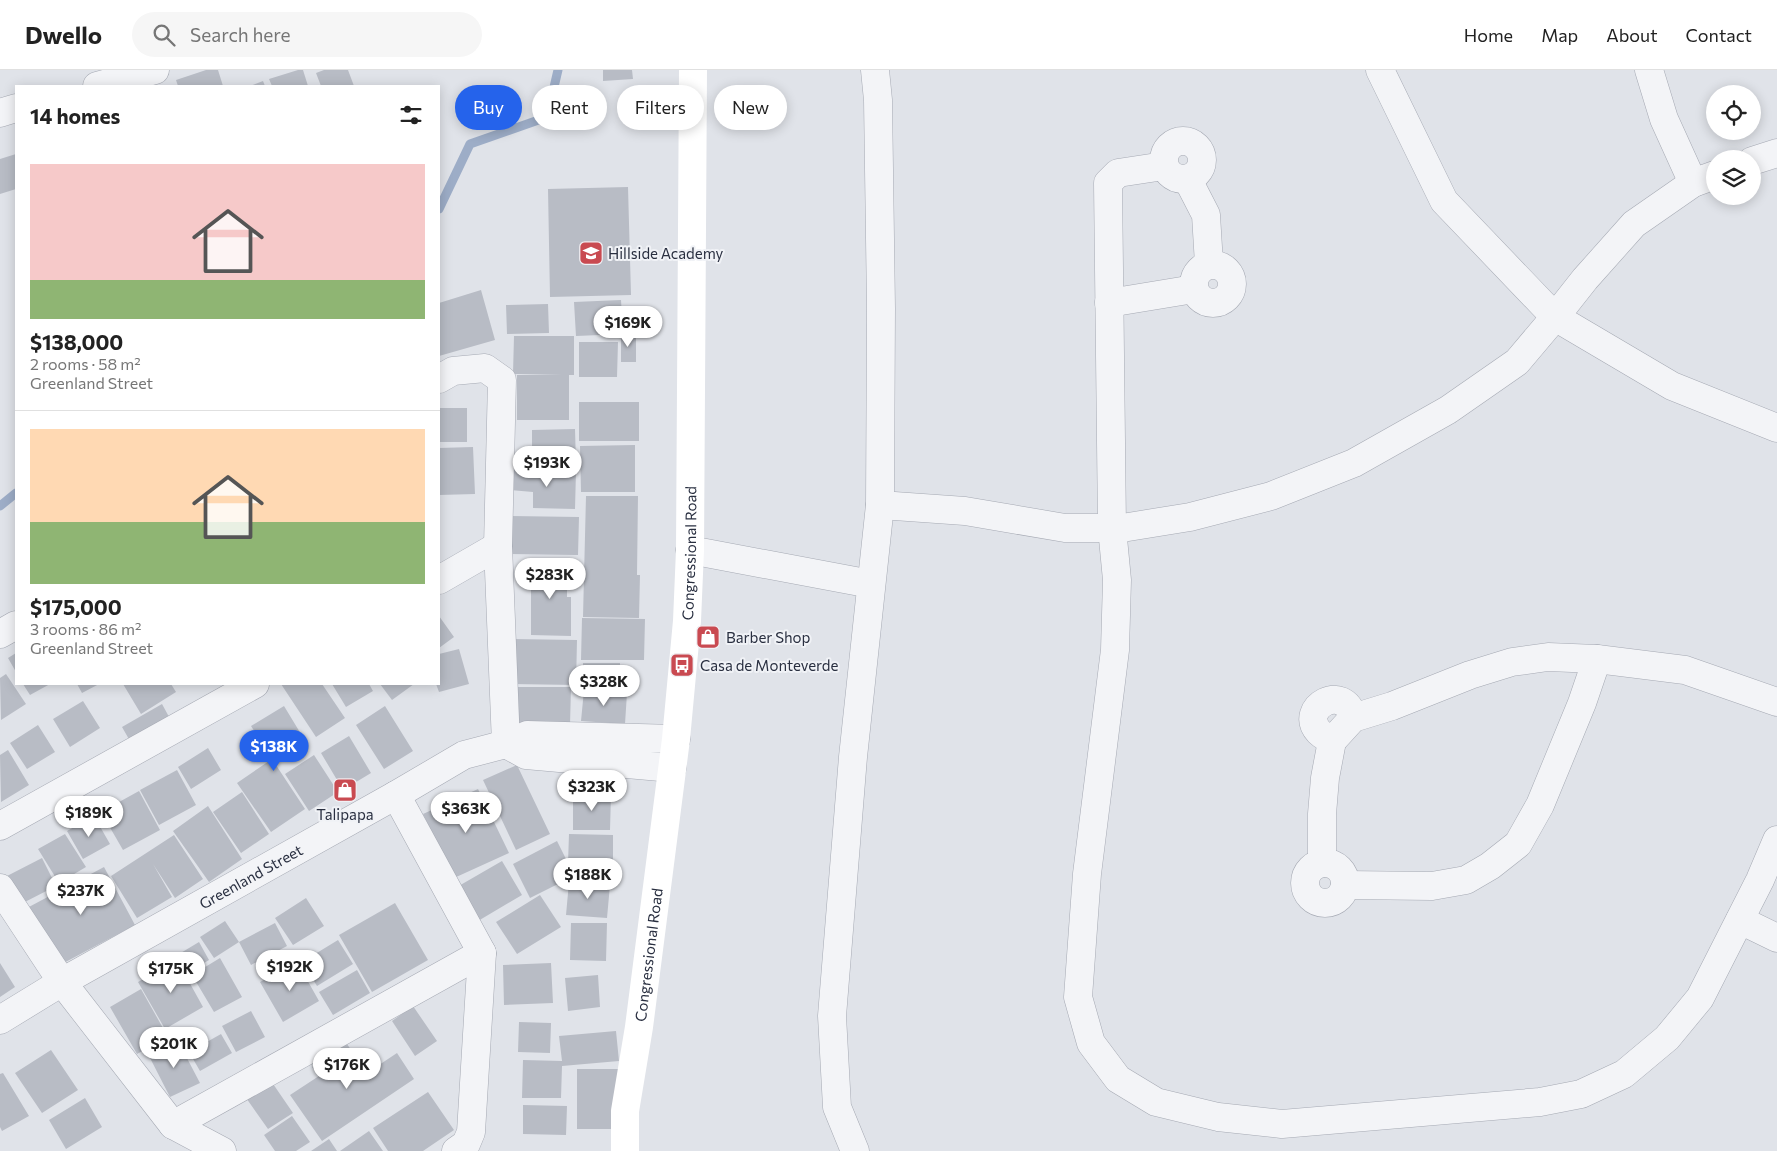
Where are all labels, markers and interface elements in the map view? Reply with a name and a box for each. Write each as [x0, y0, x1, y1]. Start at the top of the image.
search box [132, 12, 482, 57]
text: Dwello [25, 20, 102, 49]
icon: search [150, 21, 178, 49]
text: Search here [190, 23, 291, 46]
text: Home [1464, 24, 1513, 46]
text: Map [1541, 24, 1578, 46]
text: About [1606, 24, 1658, 46]
text: Contact [1686, 24, 1752, 46]
chip: Buy [455, 85, 522, 130]
chip: Rent [532, 85, 607, 130]
chip: Filters [617, 85, 704, 130]
chip: New [714, 85, 787, 130]
map controls [1706, 85, 1761, 205]
button: locate [1706, 85, 1761, 140]
icon: filters [397, 101, 425, 129]
text: 14 homes [30, 103, 120, 128]
button: layers [1706, 150, 1761, 205]
icon: home [183, 196, 273, 286]
school or university icon: Hillside Academy [578, 240, 604, 266]
place label: Hillside Academy [608, 244, 724, 262]
pin: $169K [593, 306, 663, 348]
text: $169K [604, 312, 652, 331]
text: $138,000 [30, 329, 123, 354]
text: 2 rooms · 58 m² [30, 354, 141, 373]
text: Greenland Street [30, 373, 153, 392]
pin: $193K [512, 446, 582, 488]
text: $193K [524, 452, 570, 471]
icon: home [183, 462, 273, 552]
street label: Congressional Road [678, 486, 699, 621]
pin: $283K [515, 558, 585, 600]
text: $283K [526, 564, 574, 583]
text: $175,000 [30, 594, 122, 619]
text: 3 rooms · 86 m² [30, 619, 141, 638]
shop icon: Barber Shop [695, 624, 721, 650]
place label: Barber Shop [726, 628, 811, 646]
text: Greenland Street [30, 638, 153, 657]
bus stop icon: Casa de Monteverde [669, 652, 695, 678]
place label: Casa de Monteverde [700, 656, 838, 674]
pin: $328K [569, 664, 639, 707]
text: $328K [580, 671, 628, 690]
pin: $138K [239, 730, 309, 772]
text: $138K [251, 736, 297, 755]
pin: $323K [557, 770, 627, 812]
text: $323K [568, 776, 616, 795]
shop icon: Talipapa [332, 777, 358, 803]
pin: $363K [431, 792, 501, 834]
pin: $189K [54, 796, 124, 838]
text: $363K [442, 798, 490, 817]
text: $189K [65, 802, 113, 821]
place label: Talipapa [316, 805, 374, 823]
street label: Greenland Street [196, 840, 305, 912]
pin: $188K [553, 858, 623, 900]
text: $188K [564, 864, 612, 883]
pin: $237K [46, 874, 116, 916]
text: $237K [57, 880, 105, 899]
street label: Congressional Road [631, 887, 666, 1023]
pin: $192K [255, 950, 325, 992]
pin: $175K [136, 952, 206, 994]
text: $192K [267, 956, 313, 975]
text: $175K [148, 958, 194, 977]
pin: $201K [139, 1026, 209, 1069]
text: $201K [150, 1033, 198, 1052]
pin: $176K [312, 1048, 382, 1090]
text: $176K [324, 1054, 370, 1073]

